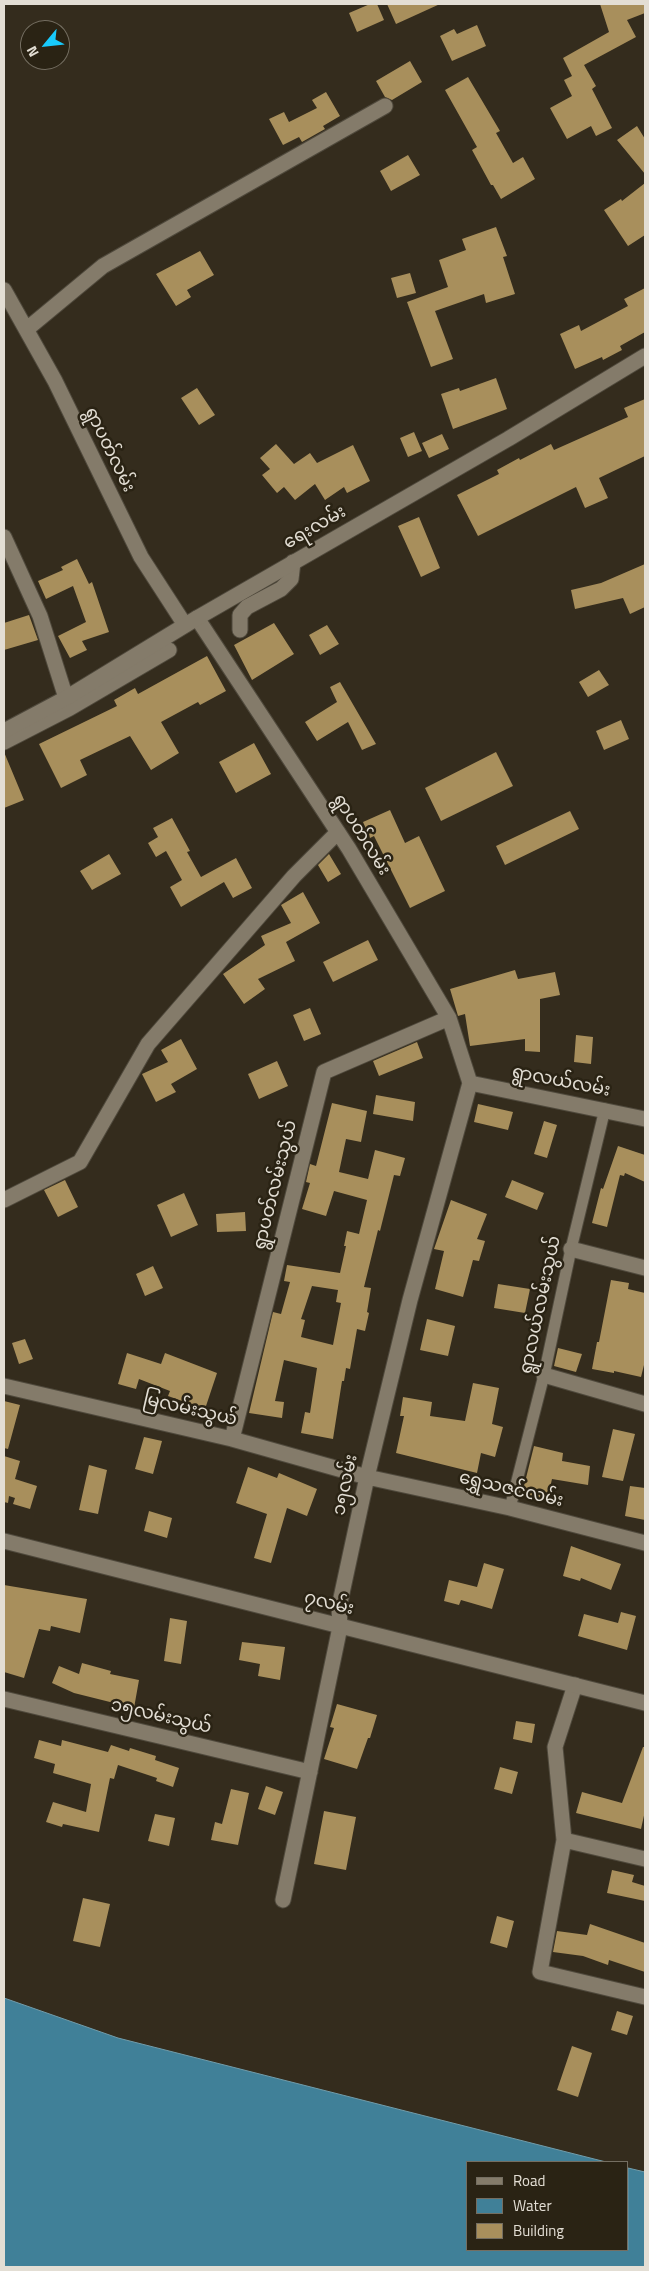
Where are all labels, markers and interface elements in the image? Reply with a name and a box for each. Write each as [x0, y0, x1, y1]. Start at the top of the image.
north arrow [20, 20, 70, 70]
text: N [21, 43, 44, 61]
street label: ရွာပတ်လမ်း [79, 404, 139, 496]
street label: ရေးလမ်း [280, 502, 350, 554]
street label: ရွာပတ်လမ်း [328, 790, 394, 880]
street label: ရွာလယ်လမ်း [510, 1062, 612, 1102]
street label: ရွာပတ်လမ်းသွယ် [250, 1118, 302, 1252]
street label: ရွာလယ်လမ်းသွယ် [516, 1234, 566, 1376]
street label: မြလမ်းသွယ် [141, 1389, 239, 1431]
street label: ၁၅လမ်း [329, 1452, 363, 1518]
street label: ရွှေသဇင်လမ်း [457, 1467, 565, 1513]
street label: ၇လမ်း [302, 1587, 356, 1621]
street label: ၁၅လမ်းသွယ် [109, 1695, 213, 1739]
legend [467, 2161, 629, 2251]
text: Road [513, 2169, 545, 2192]
text: Water [513, 2194, 552, 2217]
text: Building [513, 2219, 564, 2242]

